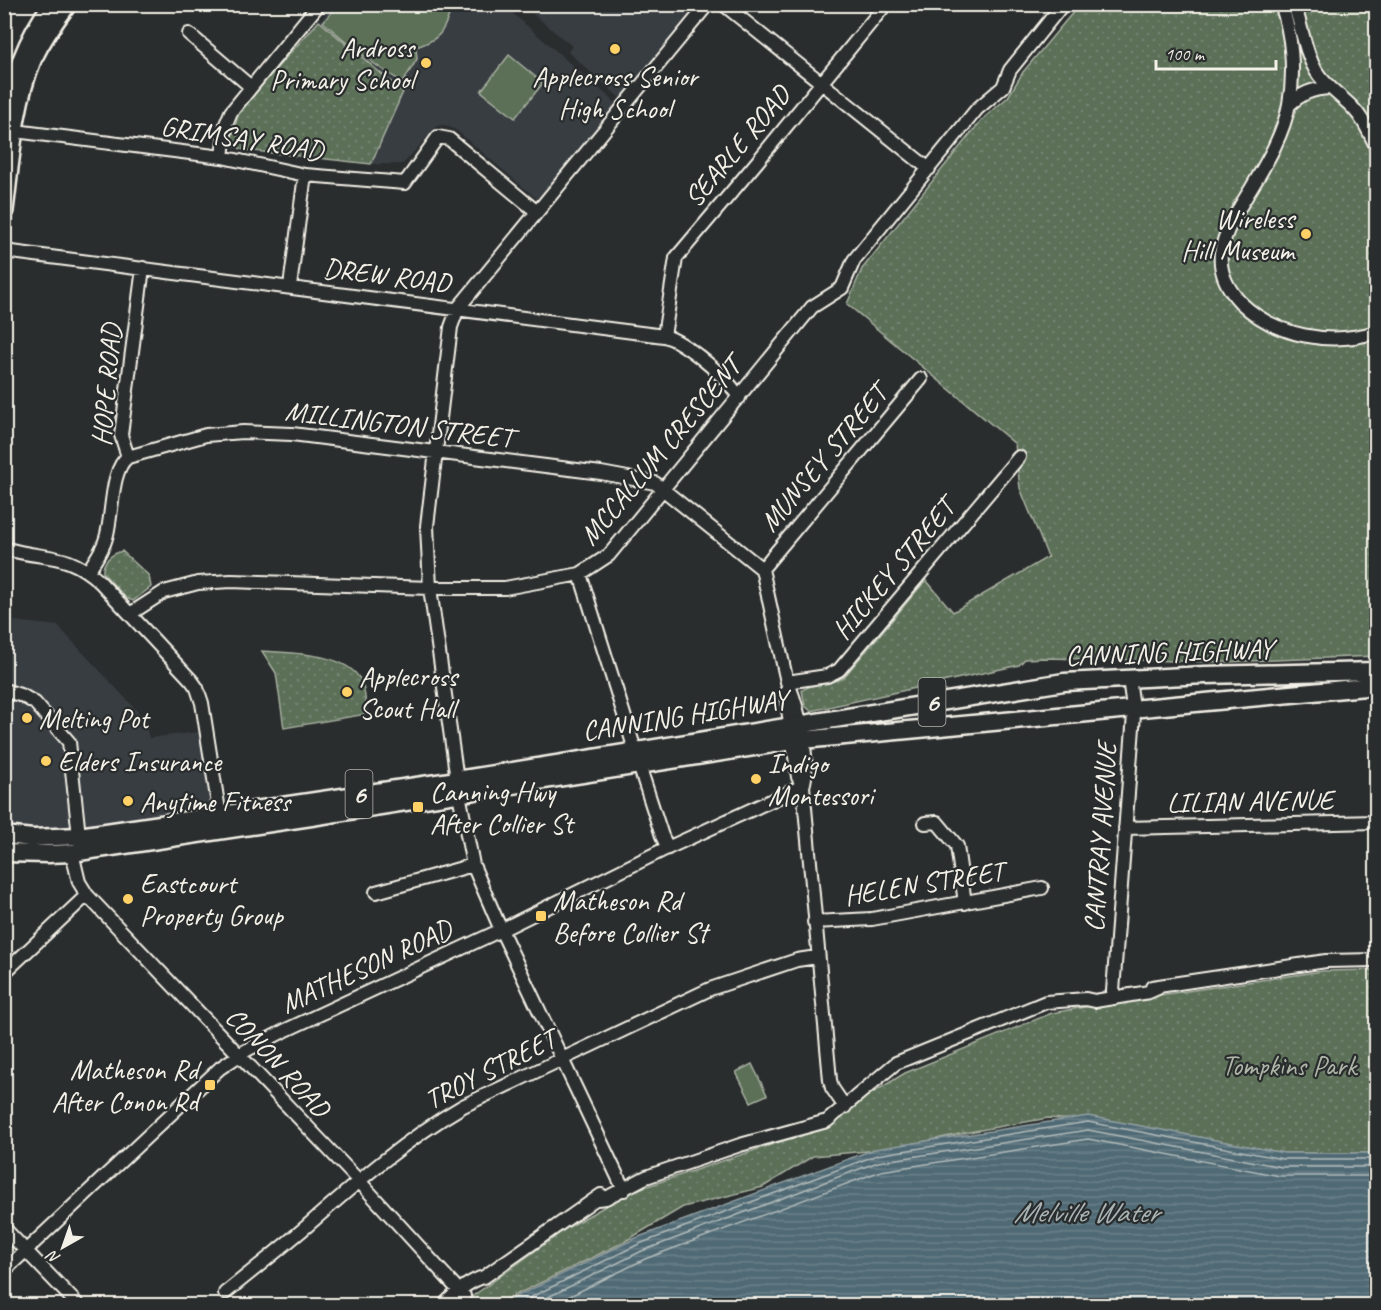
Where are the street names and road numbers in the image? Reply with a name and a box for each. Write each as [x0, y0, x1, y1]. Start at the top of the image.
street label: SEARLE ROAD [676, 77, 799, 214]
street label: GRIMSAY ROAD [158, 108, 328, 169]
street label: DREW ROAD [321, 250, 454, 300]
street label: HOPE ROAD [83, 320, 129, 447]
street label: MCCALLUM CRESCENT [571, 345, 753, 552]
street label: MUNSEY STREET [752, 372, 899, 538]
street label: MILLINGTON STREET [283, 393, 522, 456]
street label: HICKEY STREET [824, 486, 966, 646]
street label: CANNING HIGHWAY [1065, 631, 1279, 673]
road number: 6 [918, 678, 946, 726]
street label: CANNING HIGHWAY [580, 681, 796, 749]
street label: CANTRAY AVENUE [1076, 737, 1124, 933]
road number: 6 [346, 770, 372, 818]
street label: LILIAN AVENUE [1167, 782, 1337, 820]
street label: HELEN STREET [842, 852, 1012, 913]
street label: MATHESON ROAD [275, 910, 460, 1021]
street label: CONON ROAD [218, 1000, 339, 1126]
street label: TROY STREET [419, 1018, 567, 1117]

